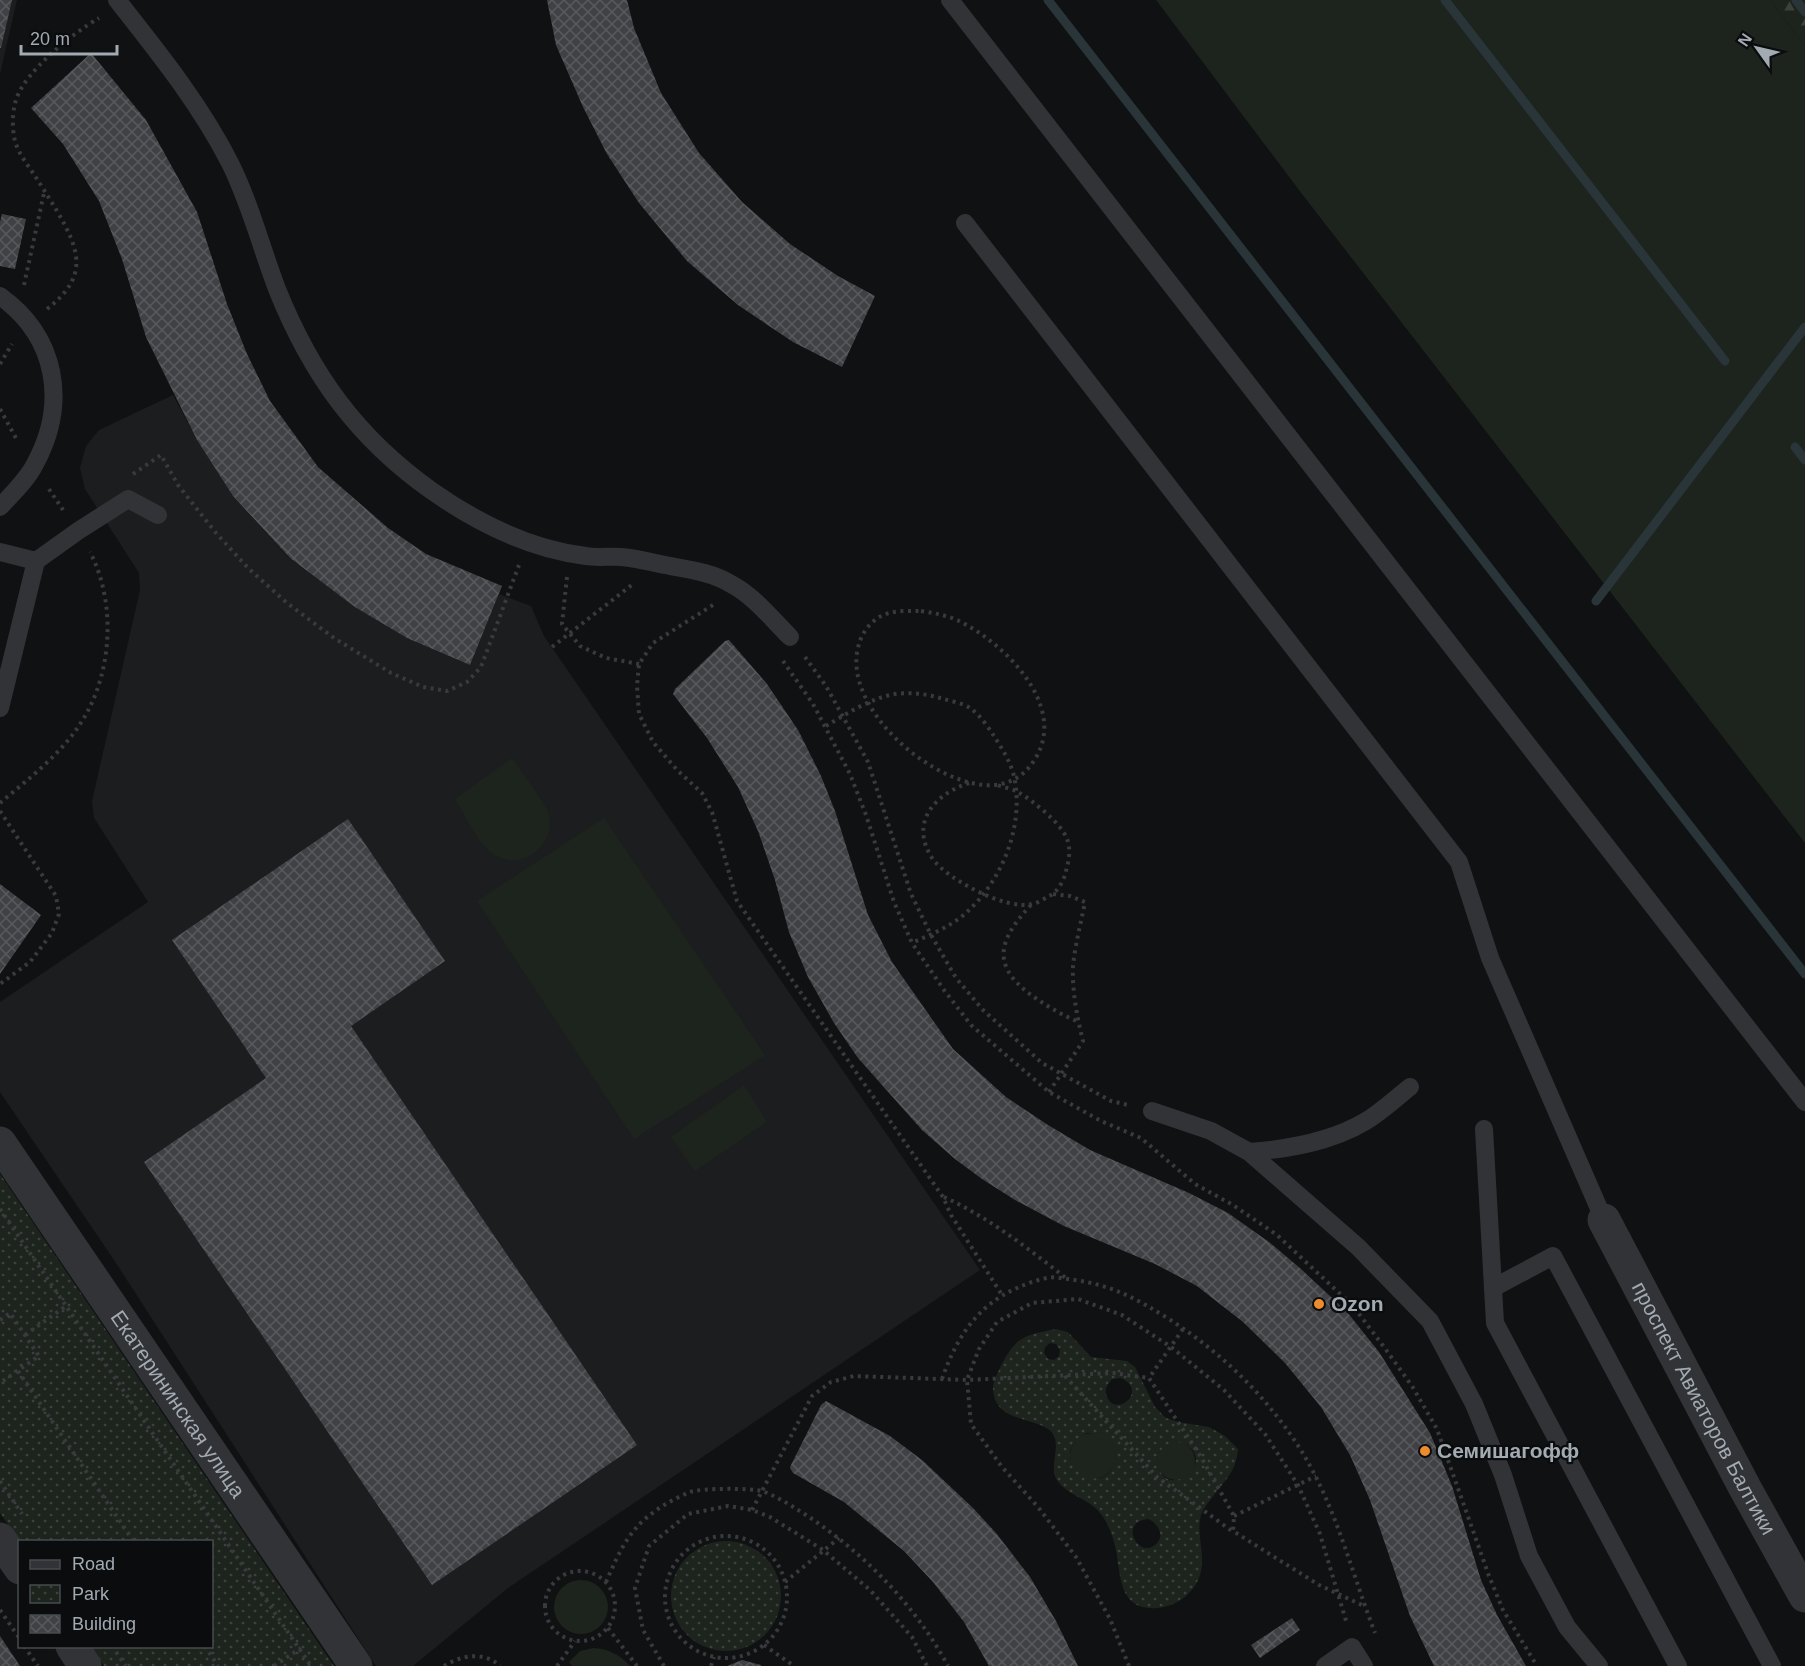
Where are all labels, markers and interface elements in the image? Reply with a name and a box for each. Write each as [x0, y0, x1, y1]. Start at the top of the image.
scale bar [21, 18, 117, 56]
north arrow [1727, 18, 1787, 78]
text: 20 m [30, 29, 70, 49]
text: N [1735, 30, 1755, 49]
street label: проспект Авиаторов Балтики [1628, 1278, 1781, 1538]
place label: Ozon [1331, 1292, 1384, 1315]
marker: Ozon [1312, 1297, 1326, 1311]
street label: Екатерининская улица [106, 1306, 250, 1502]
place label: Семишагофф [1437, 1439, 1579, 1462]
marker: Семишагофф [1418, 1444, 1432, 1458]
legend [18, 1540, 213, 1648]
text: Road [72, 1554, 115, 1574]
text: Park [72, 1584, 110, 1604]
text: Building [72, 1614, 136, 1634]

